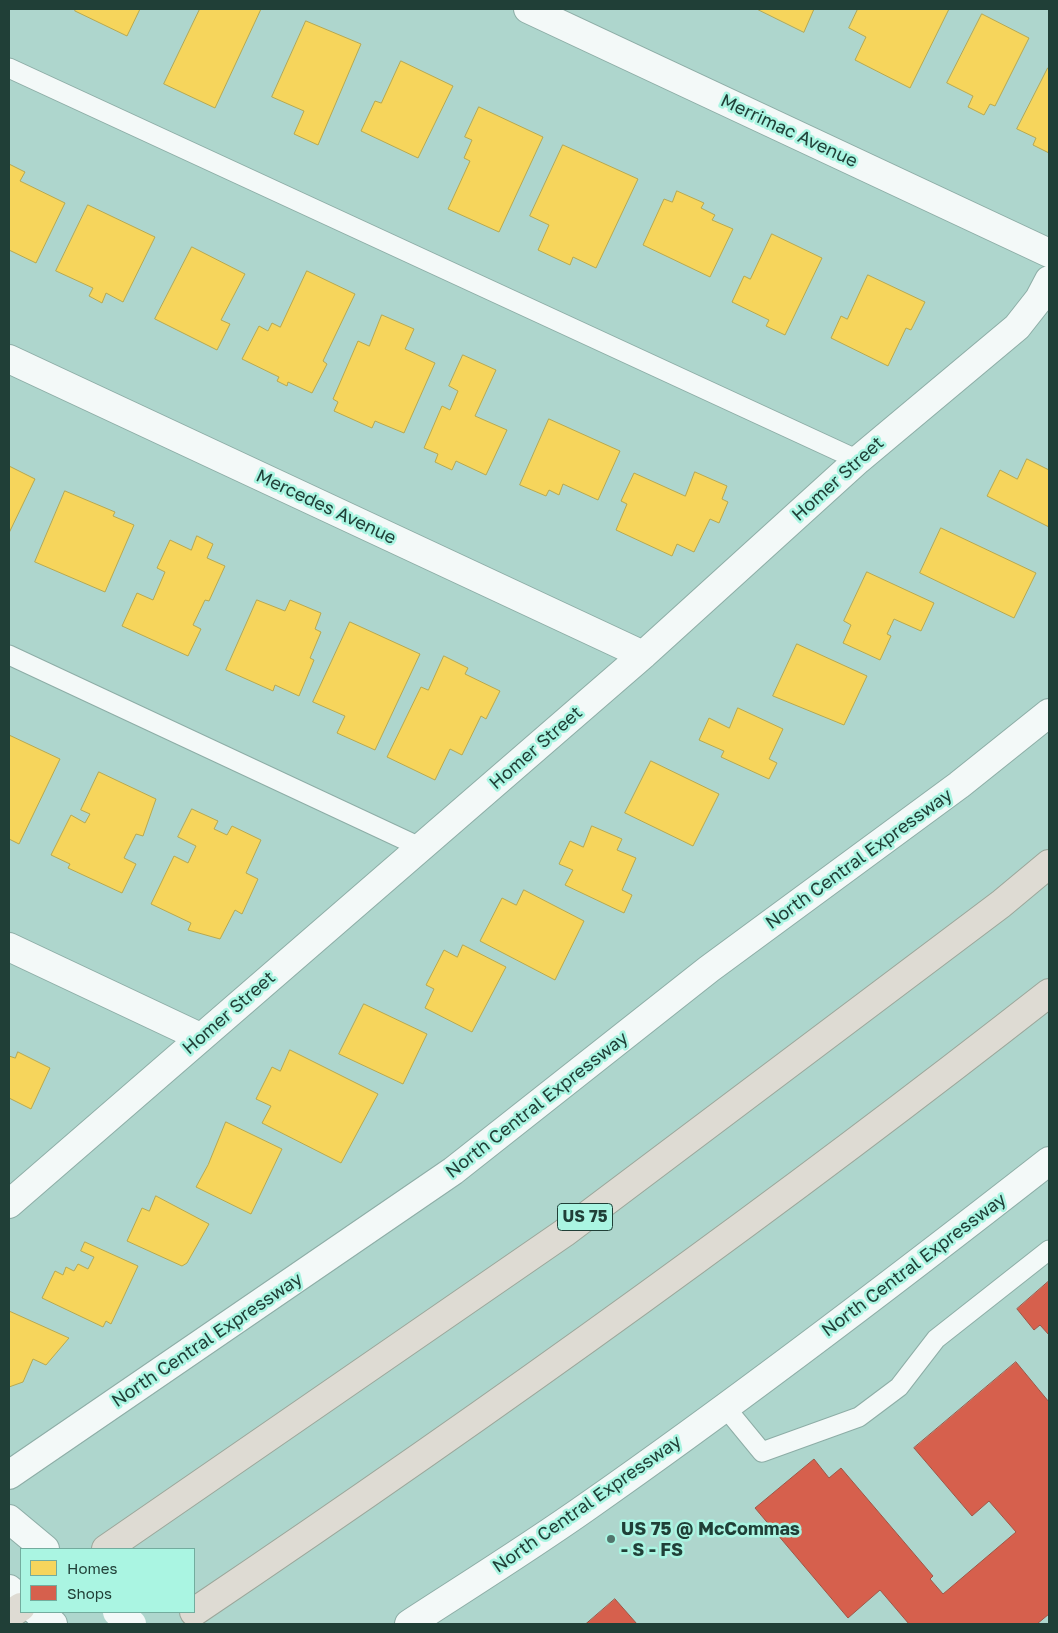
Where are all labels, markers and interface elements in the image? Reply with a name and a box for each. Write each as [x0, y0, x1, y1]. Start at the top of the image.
street label: Merrimac Avenue [717, 90, 861, 172]
street label: Homer Street [788, 432, 888, 526]
street label: Mercedes Avenue [253, 465, 399, 549]
street label: Homer Street [485, 702, 587, 794]
street label: North Central Expressway [762, 784, 956, 934]
street label: Homer Street [178, 967, 280, 1059]
street label: North Central Expressway [442, 1027, 632, 1183]
street label: North Central Expressway [818, 1189, 1010, 1341]
road number: US 75 [558, 1204, 612, 1230]
street label: North Central Expressway [108, 1268, 306, 1412]
street label: North Central Expressway [489, 1431, 685, 1577]
place label: US 75 @ McCommas - S - FS [621, 1518, 800, 1560]
marker: US 75 @ McCommas - S - FS [605, 1533, 617, 1545]
legend [20, 1548, 195, 1613]
text: Homes [67, 1559, 117, 1577]
text: Shops [67, 1584, 112, 1602]

